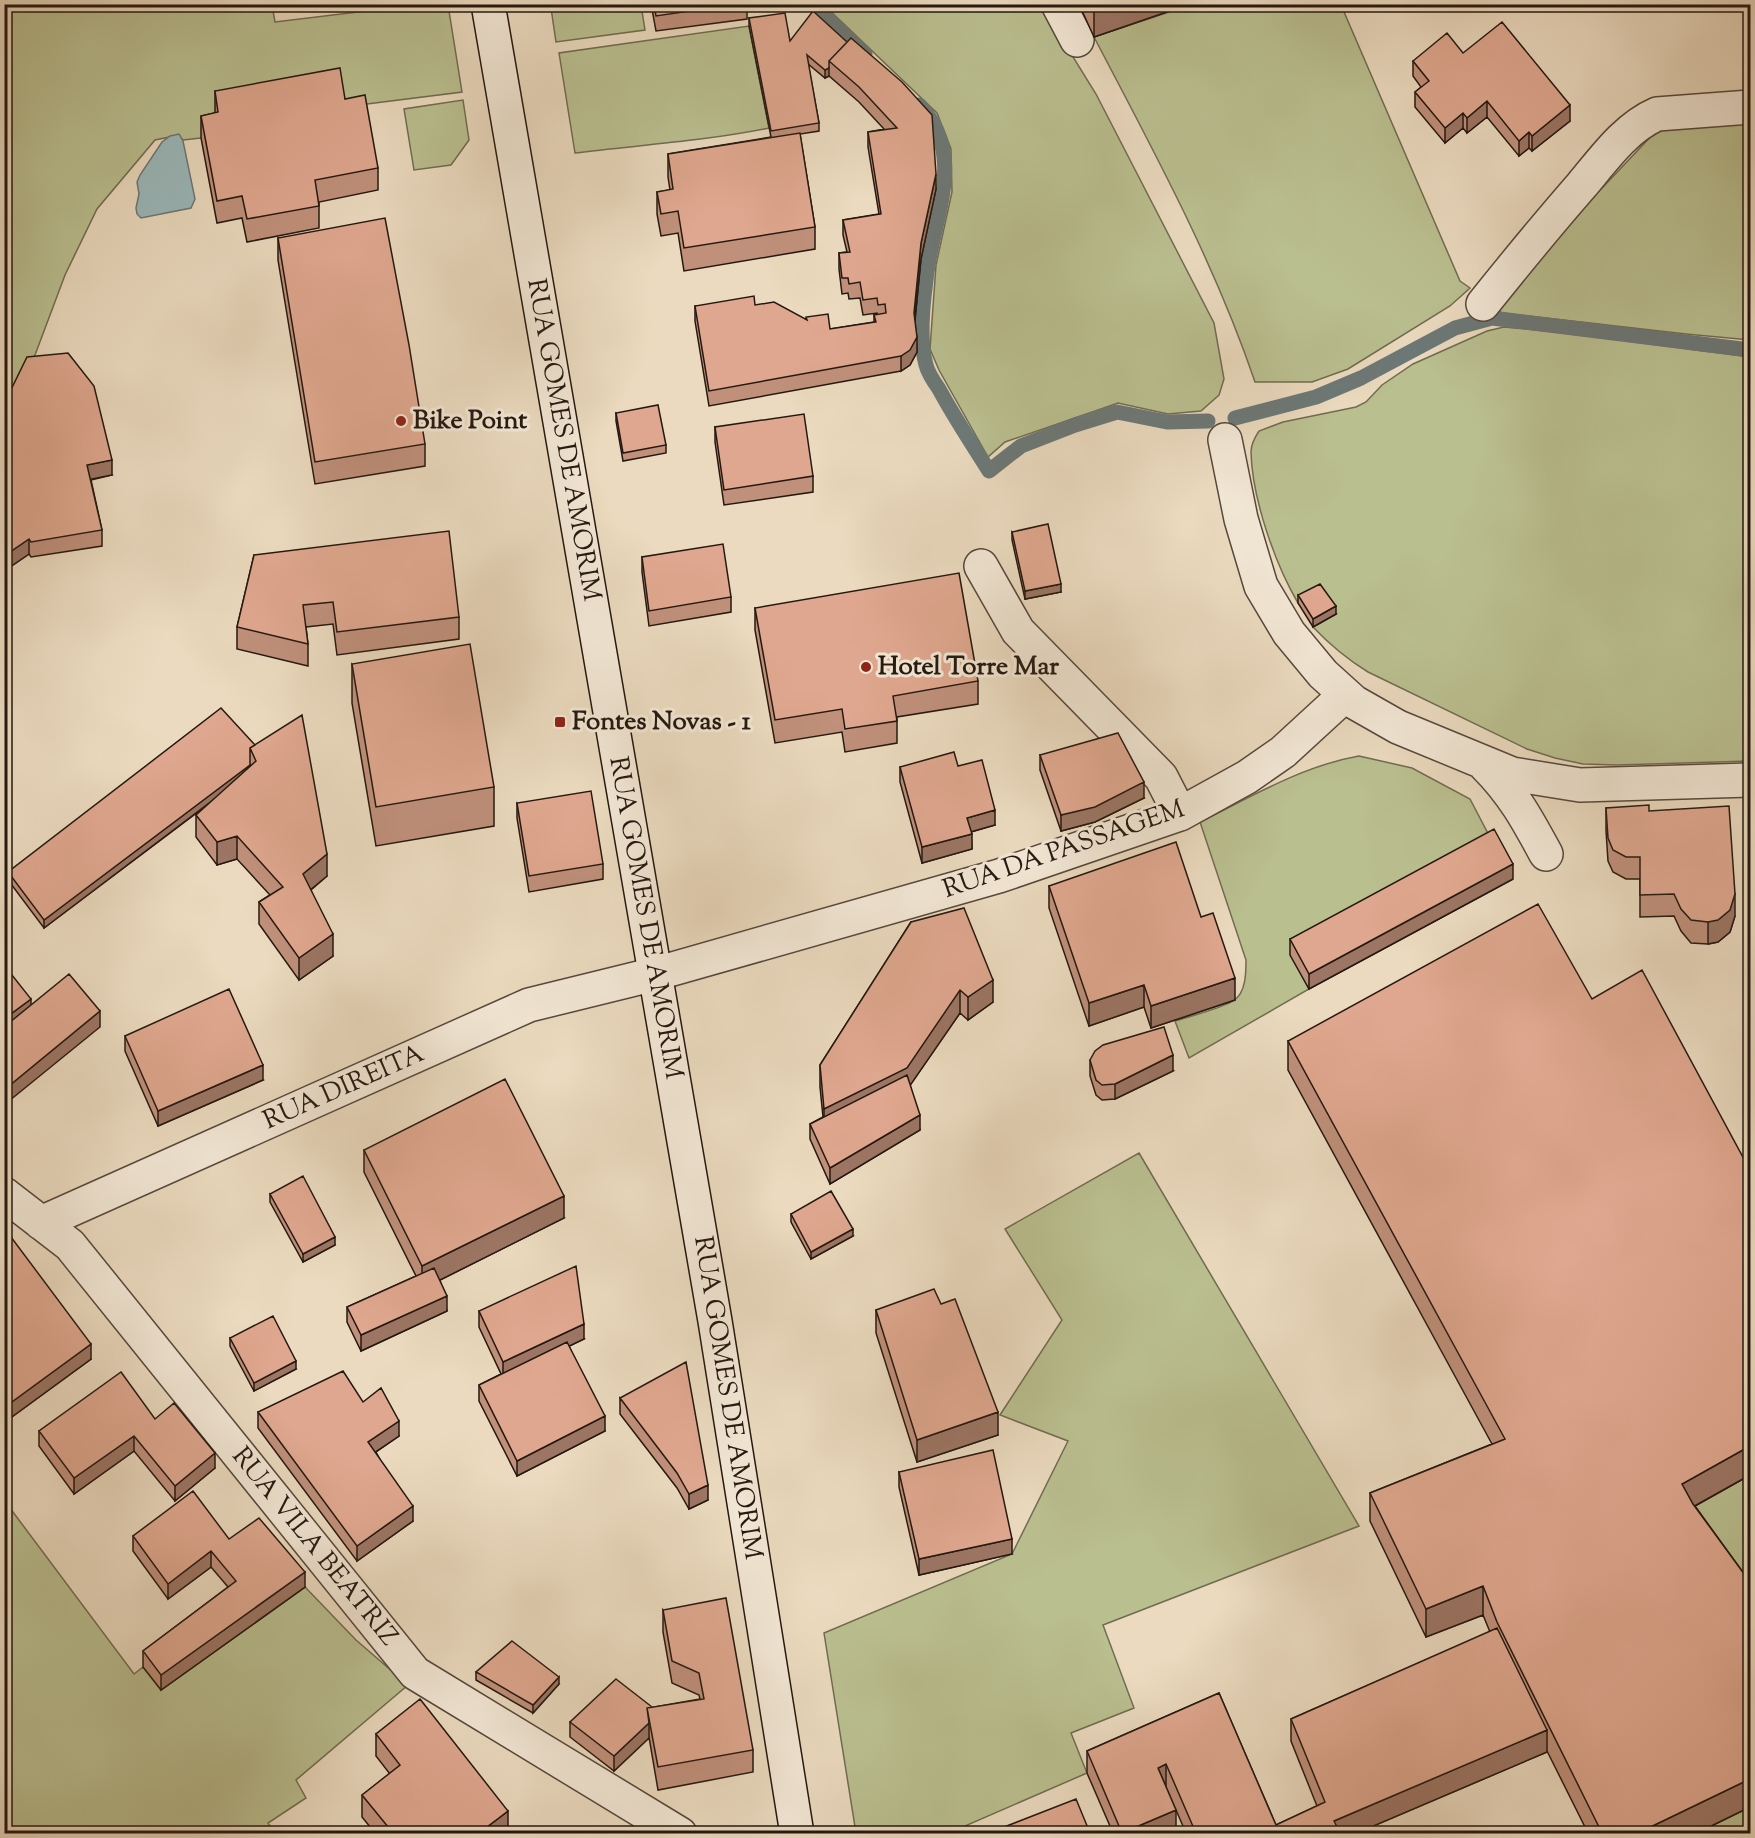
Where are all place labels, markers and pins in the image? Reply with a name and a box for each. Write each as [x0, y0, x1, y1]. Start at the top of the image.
place label: Bike Point [413, 403, 527, 440]
marker: Bike Point [394, 414, 408, 428]
place label: Hotel Torre Mar [878, 649, 1059, 686]
marker: Hotel Torre Mar [859, 660, 873, 674]
place label: Fontes Novas - 1 [572, 704, 751, 741]
marker: Fontes Novas - 1 [553, 715, 567, 729]

